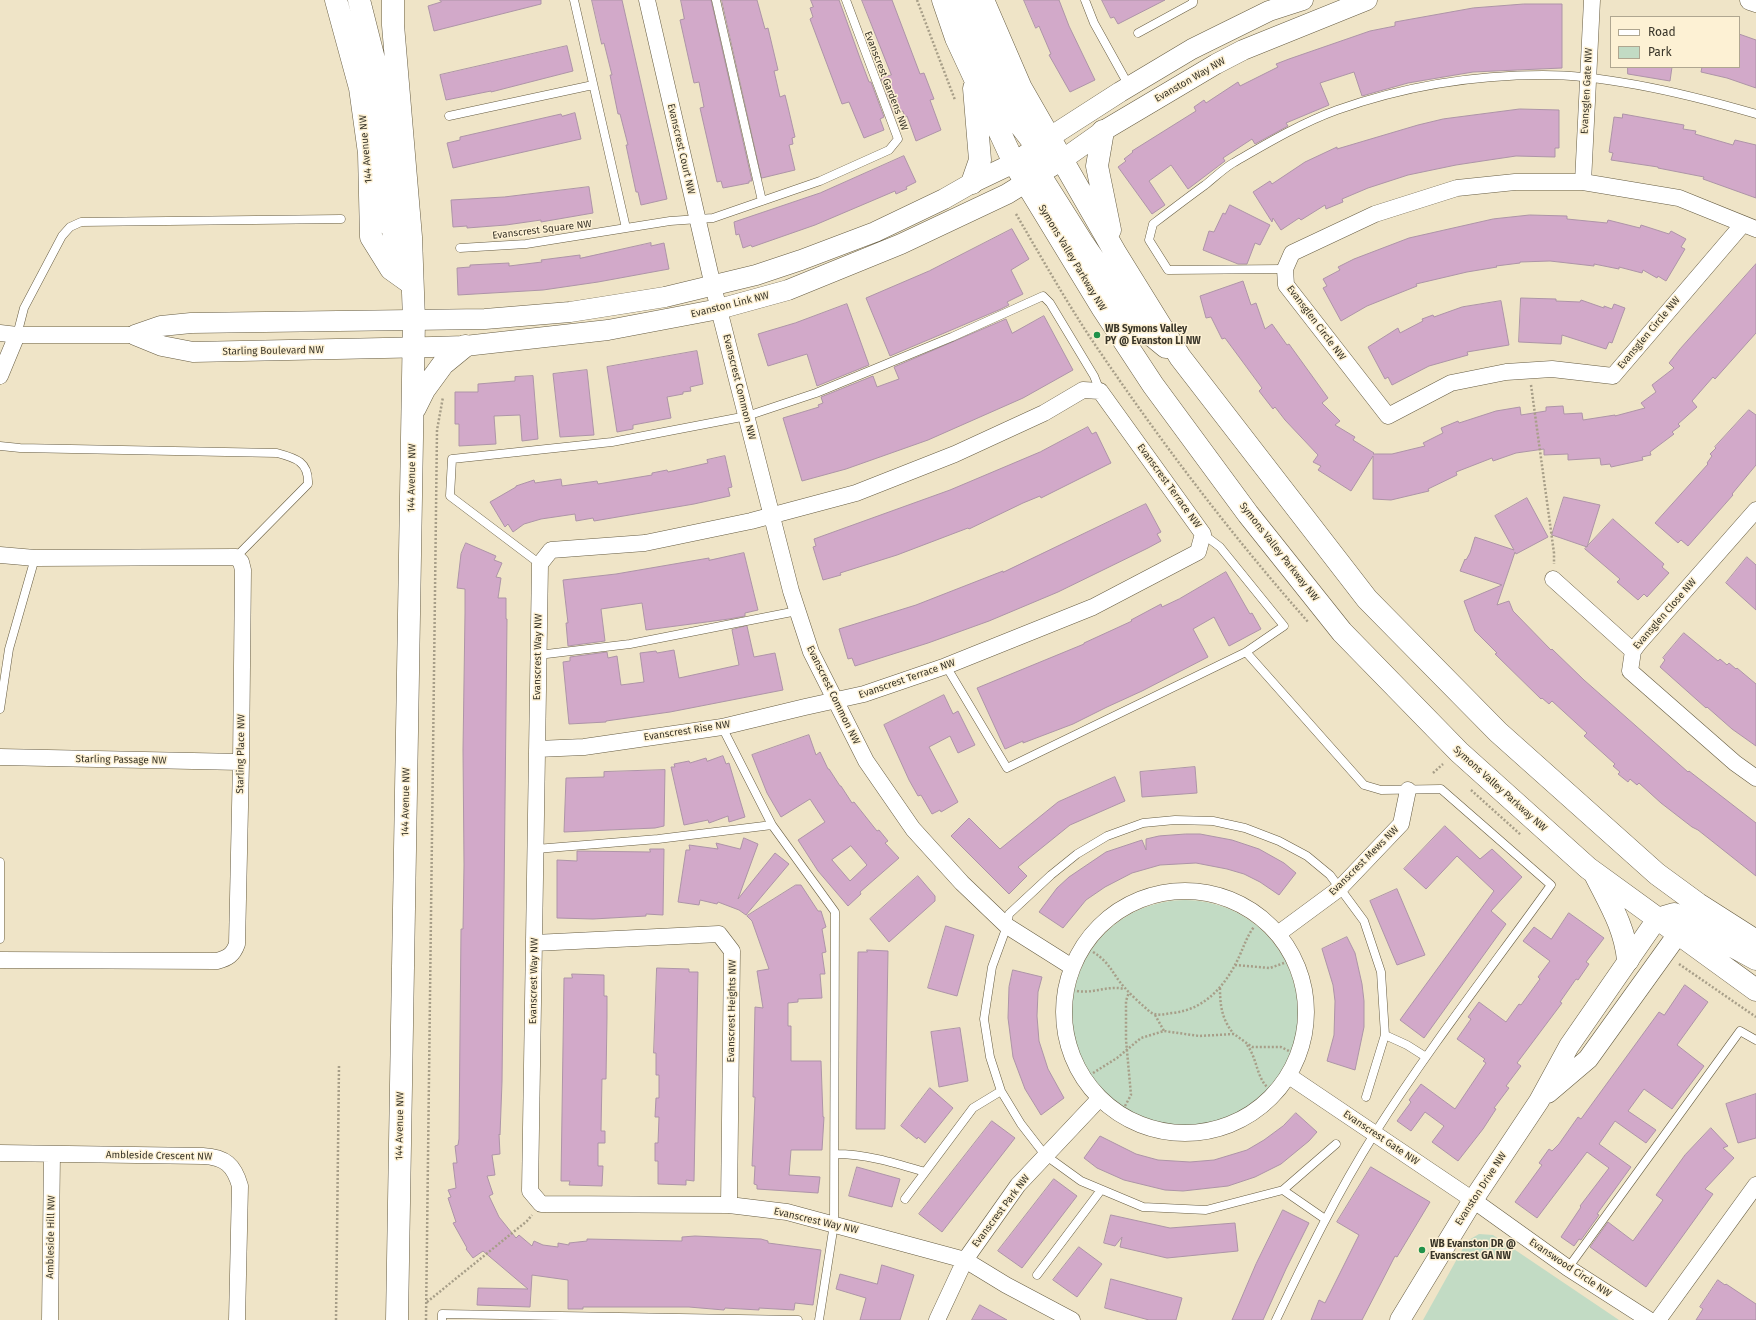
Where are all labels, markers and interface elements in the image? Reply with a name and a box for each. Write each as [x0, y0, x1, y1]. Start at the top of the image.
legend [1610, 16, 1740, 68]
text: Road [1648, 25, 1676, 39]
street label: Evanscrest Gardens NW [861, 30, 911, 132]
text: Park [1648, 45, 1672, 59]
street label: Evansglen Gate NW [1579, 48, 1595, 134]
street label: Evanston Way NW [1153, 55, 1227, 105]
street label: Evanscrest Court NW [665, 102, 697, 196]
street label: 144 Avenue NW [357, 114, 375, 184]
street label: Symons Valley Parkway NW [1035, 203, 1109, 313]
street label: Evanscrest Square NW [492, 218, 592, 242]
street label: Evansglen Circle NW [1284, 283, 1348, 363]
street label: Evanston Link NW [690, 289, 770, 321]
street label: Evansglen Circle NW [1615, 294, 1683, 372]
place label: WB Symons Valley PY @ Evanston LI NW [1105, 323, 1201, 346]
marker: WB Symons Valley PY @ Evanston LI NW [1092, 330, 1102, 340]
street label: Evanscrest Common NW [720, 333, 758, 441]
street label: Starling Boulevard NW [222, 344, 324, 358]
street label: Evanscrest Terrace NW [1134, 442, 1204, 530]
street label: 144 Avenue NW [405, 444, 419, 512]
street label: Symons Valley Parkway NW [1237, 500, 1321, 604]
street label: Evansglen Close NW [1631, 576, 1699, 652]
street label: Evanscrest Way NW [531, 614, 545, 700]
street label: Evanscrest Common NW [804, 644, 862, 746]
street label: Evanscrest Terrace NW [857, 657, 957, 701]
street label: Starling Place NW [234, 714, 248, 794]
street label: Evanscrest Rise NW [643, 718, 731, 744]
street label: Symons Valley Parkway NW [1451, 744, 1549, 834]
street label: Starling Passage NW [75, 753, 167, 767]
street label: 144 Avenue NW [399, 768, 413, 836]
street label: Evanscrest Mews NW [1327, 824, 1401, 898]
street label: Evanscrest Way NW [527, 938, 541, 1024]
street label: Evanscrest Heights NW [725, 960, 739, 1062]
street label: 144 Avenue NW [393, 1092, 407, 1160]
street label: Evanscrest Gate NW [1341, 1108, 1421, 1168]
street label: Ambleside Crescent NW [106, 1149, 212, 1163]
street label: Evanston Drive NW [1453, 1150, 1509, 1228]
street label: Evanscrest Park NW [970, 1172, 1032, 1250]
street label: Ambleside Hill NW [44, 1195, 58, 1279]
street label: Evanscrest Way NW [773, 1205, 859, 1237]
street label: Evanswood Circle NW [1527, 1236, 1613, 1300]
place label: WB Evanston DR @ Evanscrest GA NW [1430, 1238, 1516, 1262]
marker: WB Evanston DR @ Evanscrest GA NW [1417, 1245, 1427, 1255]

